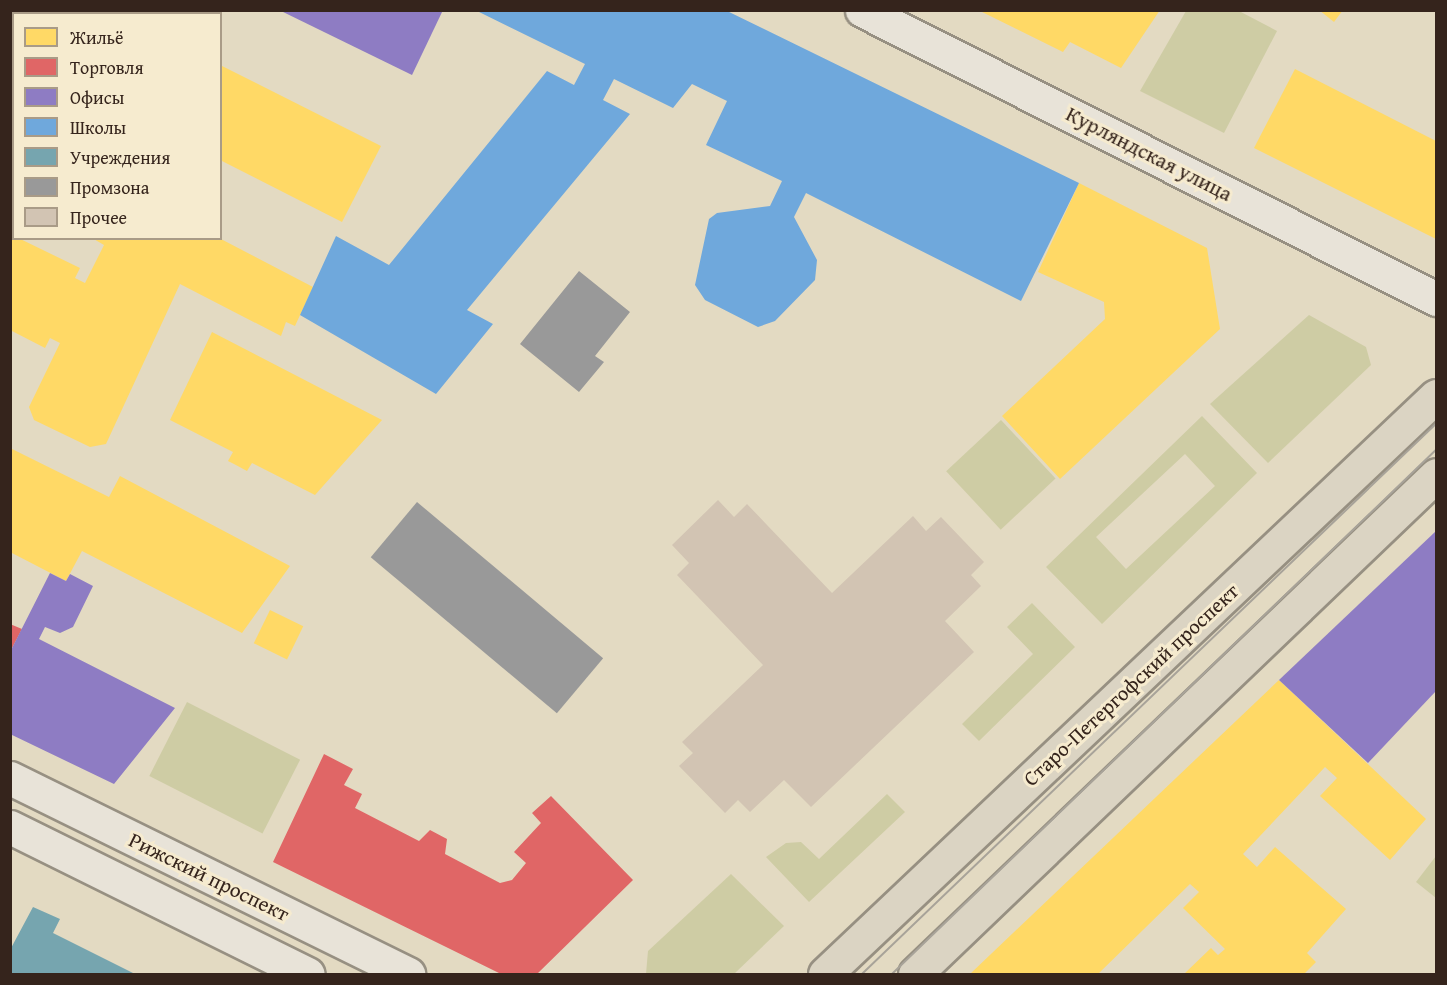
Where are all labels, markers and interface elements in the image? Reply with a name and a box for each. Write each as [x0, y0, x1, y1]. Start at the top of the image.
legend [12, 12, 222, 240]
text: Жильё [70, 24, 124, 51]
text: Торговля [70, 54, 144, 81]
text: Офисы [70, 84, 124, 111]
street label: Курляндская улица [1062, 101, 1236, 207]
text: Школы [70, 114, 126, 141]
text: Учреждения [70, 144, 170, 171]
text: Промзона [70, 174, 149, 201]
text: Прочее [70, 204, 127, 231]
street label: Старо-Петергофский проспект [1018, 579, 1244, 791]
street label: Рижский проспект [125, 827, 293, 927]

